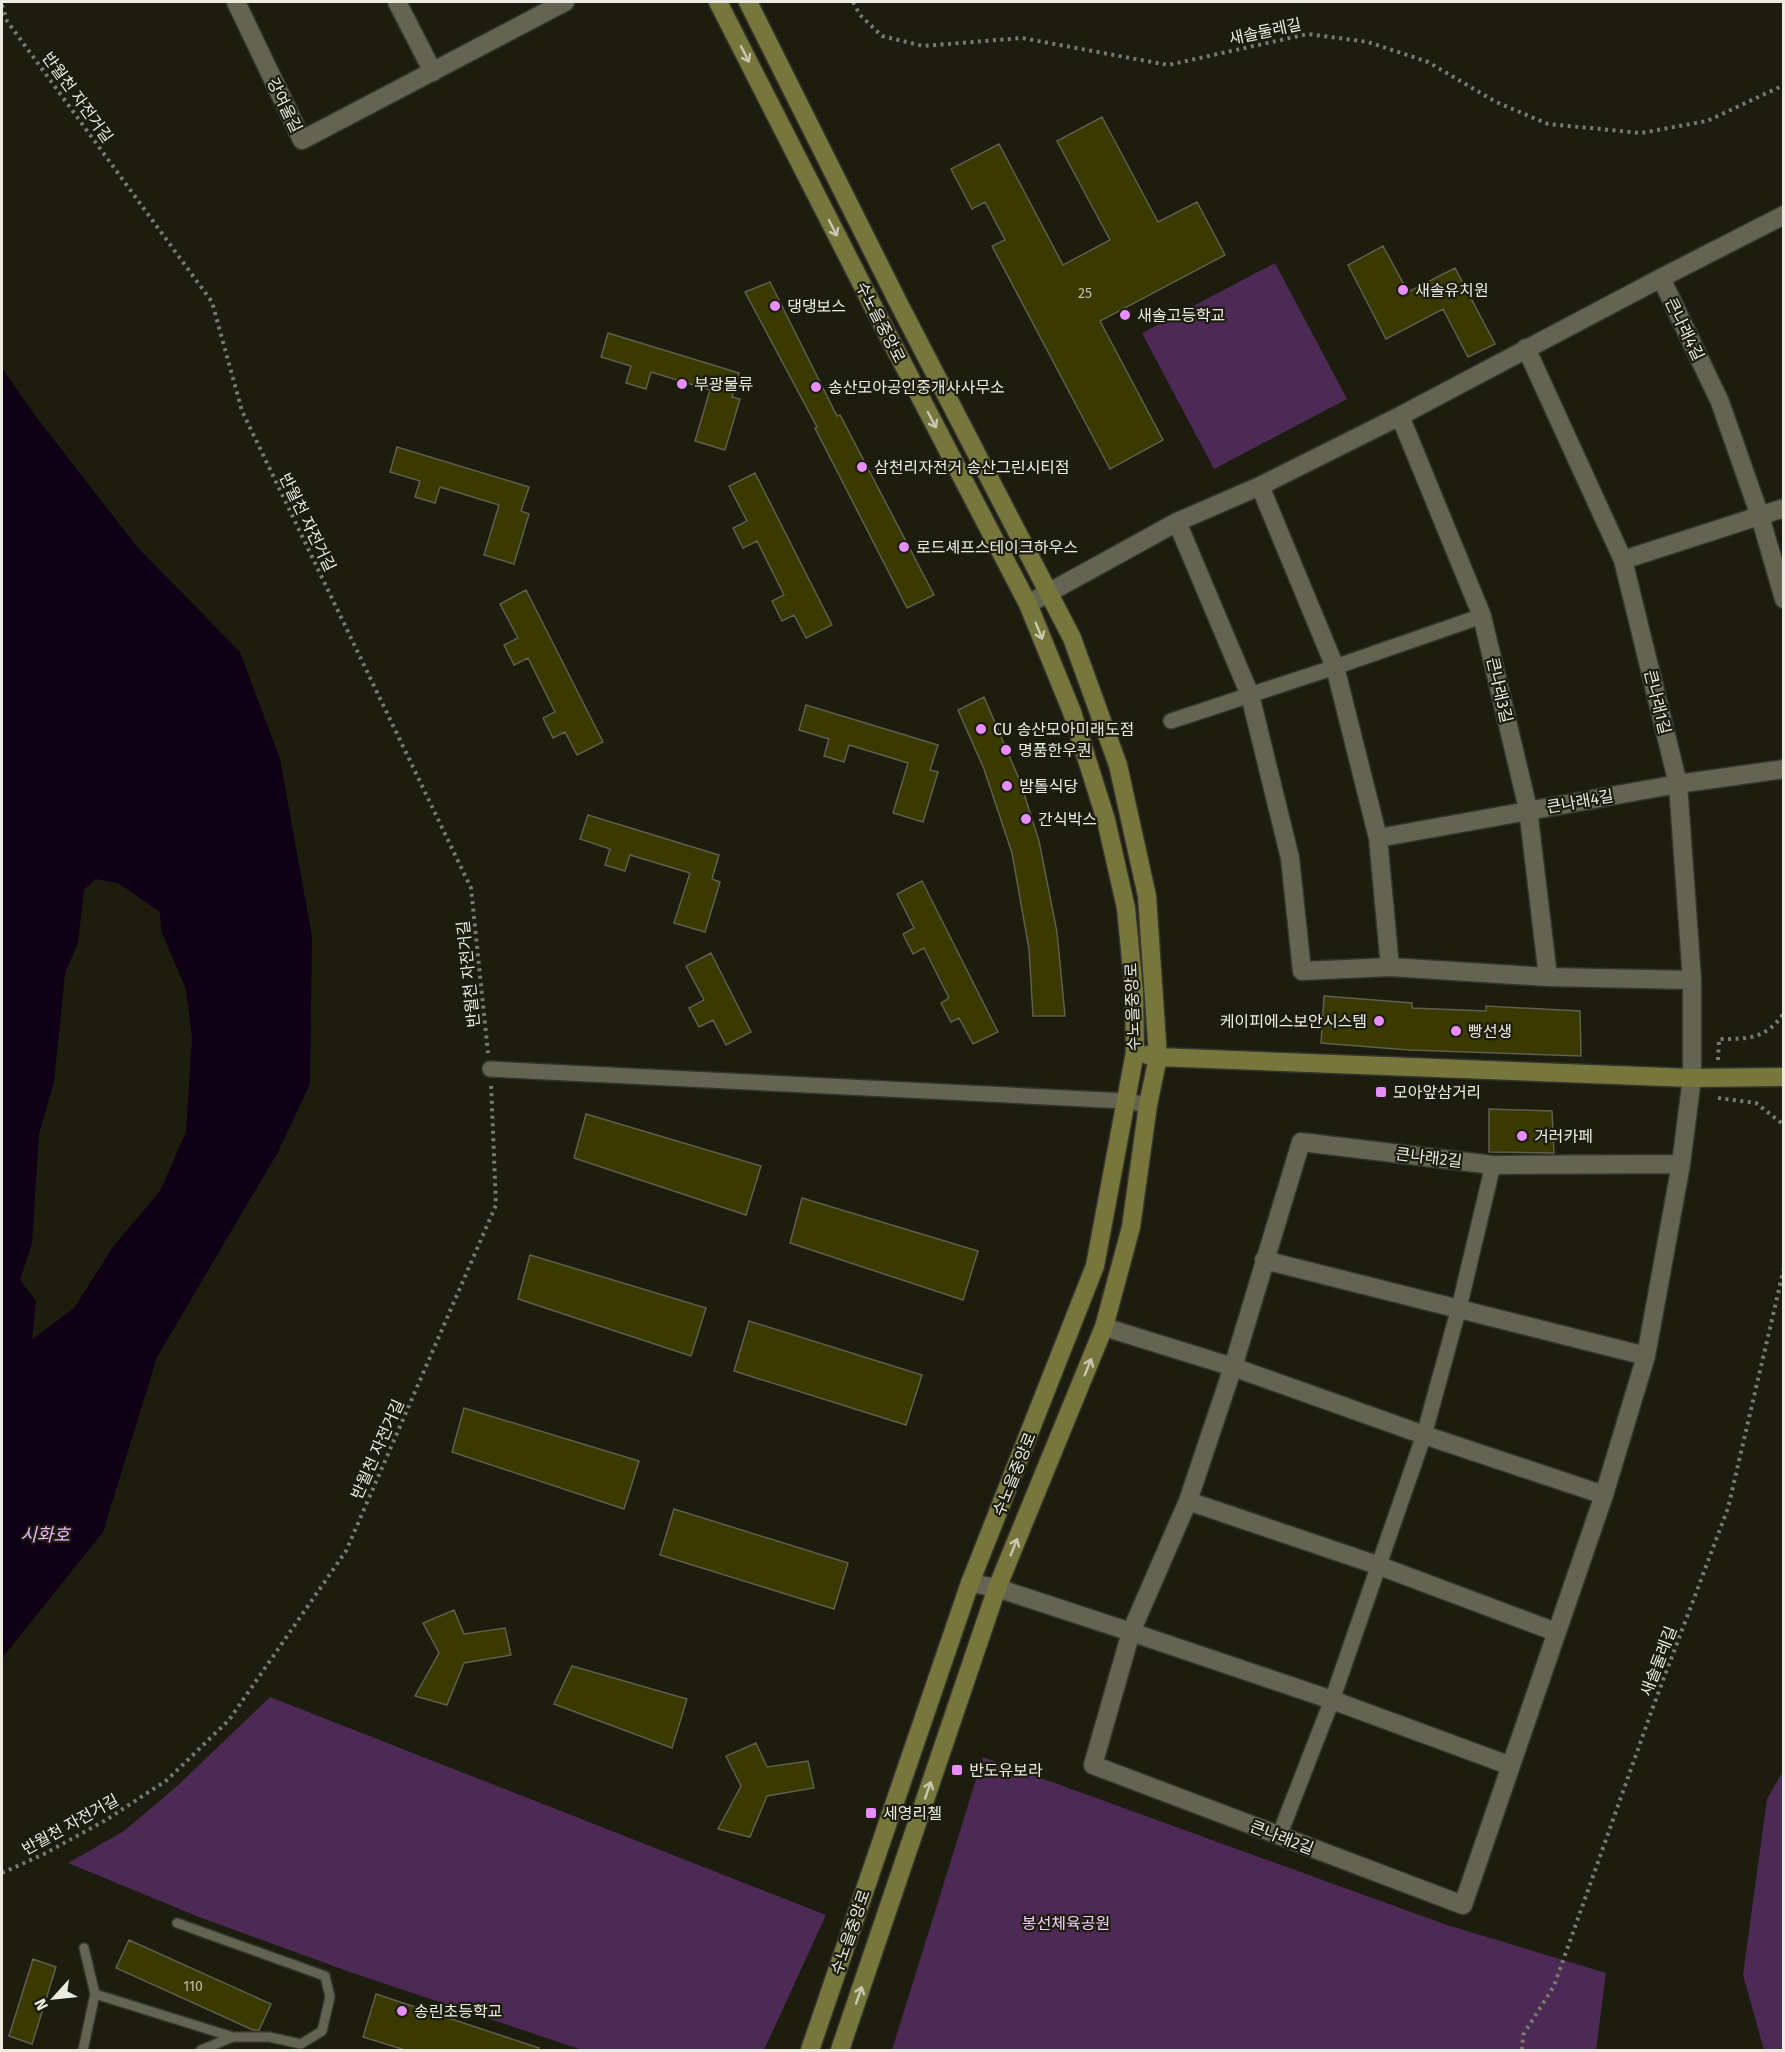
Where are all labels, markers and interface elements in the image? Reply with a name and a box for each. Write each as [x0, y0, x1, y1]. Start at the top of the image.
street label: 새솔둘레길 [1227, 15, 1303, 48]
one-way arrow [740, 44, 751, 62]
street label: 반월천 자전거길 [38, 48, 117, 146]
street label: 강여울길 [263, 75, 306, 136]
one-way arrow [828, 218, 839, 236]
street label: 수노을중앙로 [852, 279, 909, 366]
place label: 새솔유치원 [1415, 281, 1489, 300]
marker: 새솔유치원 [1396, 283, 1410, 297]
house number: 25 [1078, 285, 1092, 302]
street label: 큰나래4길 [1661, 295, 1708, 364]
place label: 댕댕보스 [787, 297, 846, 316]
marker: 댕댕보스 [768, 299, 782, 313]
place label: 새솔고등학교 [1137, 306, 1225, 325]
marker: 새솔고등학교 [1118, 308, 1132, 322]
place label: 부광물류 [694, 375, 753, 394]
marker: 부광물류 [675, 377, 689, 391]
place label: 송산모아공인중개사사무소 [828, 378, 1005, 397]
marker: 송산모아공인중개사사무소 [809, 380, 823, 394]
one-way arrow [927, 410, 938, 428]
place label: 삼천리자전거 송산그린시티점 [874, 458, 1070, 477]
marker: 삼천리자전거 송산그린시티점 [855, 460, 869, 474]
street label: 반월천 자전거길 [275, 470, 340, 575]
place label: 로드셰프스테이크하우스 [916, 538, 1078, 557]
marker: 로드셰프스테이크하우스 [897, 540, 911, 554]
one-way arrow [1034, 621, 1045, 640]
street label: 큰나래3길 [1483, 655, 1516, 725]
street label: 큰나래1길 [1640, 668, 1675, 736]
place label: CU 송산모아미래도점 [993, 720, 1134, 739]
marker: CU 송산모아미래도점 [974, 722, 988, 736]
place label: 명품한우퀀 [1018, 741, 1092, 760]
marker: 명품한우퀀 [999, 743, 1013, 757]
place label: 밤톨식당 [1019, 777, 1078, 796]
marker: 밤톨식당 [1000, 779, 1014, 793]
street label: 큰나래4길 [1545, 786, 1615, 817]
place label: 간식박스 [1038, 810, 1097, 829]
marker: 간식박스 [1019, 812, 1033, 826]
street label: 반월천 자전거길 [453, 920, 484, 1028]
street label: 수노을중앙로 [1121, 962, 1144, 1051]
place label: 케이피에스보안시스템 [1220, 1012, 1367, 1031]
marker: 케이피에스보안시스템 [1372, 1014, 1386, 1028]
place label: 빵선생 [1468, 1022, 1512, 1041]
marker: 빵선생 [1449, 1024, 1463, 1038]
place label: 모아앞삼거리 [1393, 1083, 1481, 1102]
marker: 모아앞삼거리 [1374, 1085, 1388, 1099]
place label: 거러카페 [1534, 1127, 1593, 1146]
marker: 거러카페 [1515, 1129, 1529, 1143]
street label: 큰나래2길 [1395, 1144, 1463, 1171]
one-way arrow [1083, 1358, 1094, 1376]
street label: 반월천 자전거길 [347, 1396, 408, 1502]
street label: 수노을중앙로 [989, 1429, 1040, 1519]
water label: 시화호 [20, 1524, 71, 1546]
one-way arrow [1009, 1538, 1020, 1557]
street label: 새솔둘레길 [1636, 1623, 1681, 1699]
place label: 반도유보라 [969, 1761, 1043, 1780]
marker: 반도유보라 [950, 1763, 964, 1777]
one-way arrow [924, 1782, 935, 1800]
street label: 반월천 자전거길 [19, 1790, 122, 1859]
place label: 세영리첼 [883, 1804, 942, 1823]
marker: 세영리첼 [864, 1806, 878, 1820]
street label: 큰나래2길 [1247, 1817, 1316, 1858]
street label: 수노을중앙로 [827, 1887, 874, 1977]
park label: 봉선체육공원 [1022, 1914, 1110, 1933]
north arrow [24, 1968, 84, 2028]
house number: 110 [183, 1978, 203, 1995]
one-way arrow [854, 1986, 865, 2005]
text: N [30, 1996, 52, 2014]
place label: 송린초등학교 [414, 2002, 502, 2021]
marker: 송린초등학교 [395, 2004, 409, 2018]

